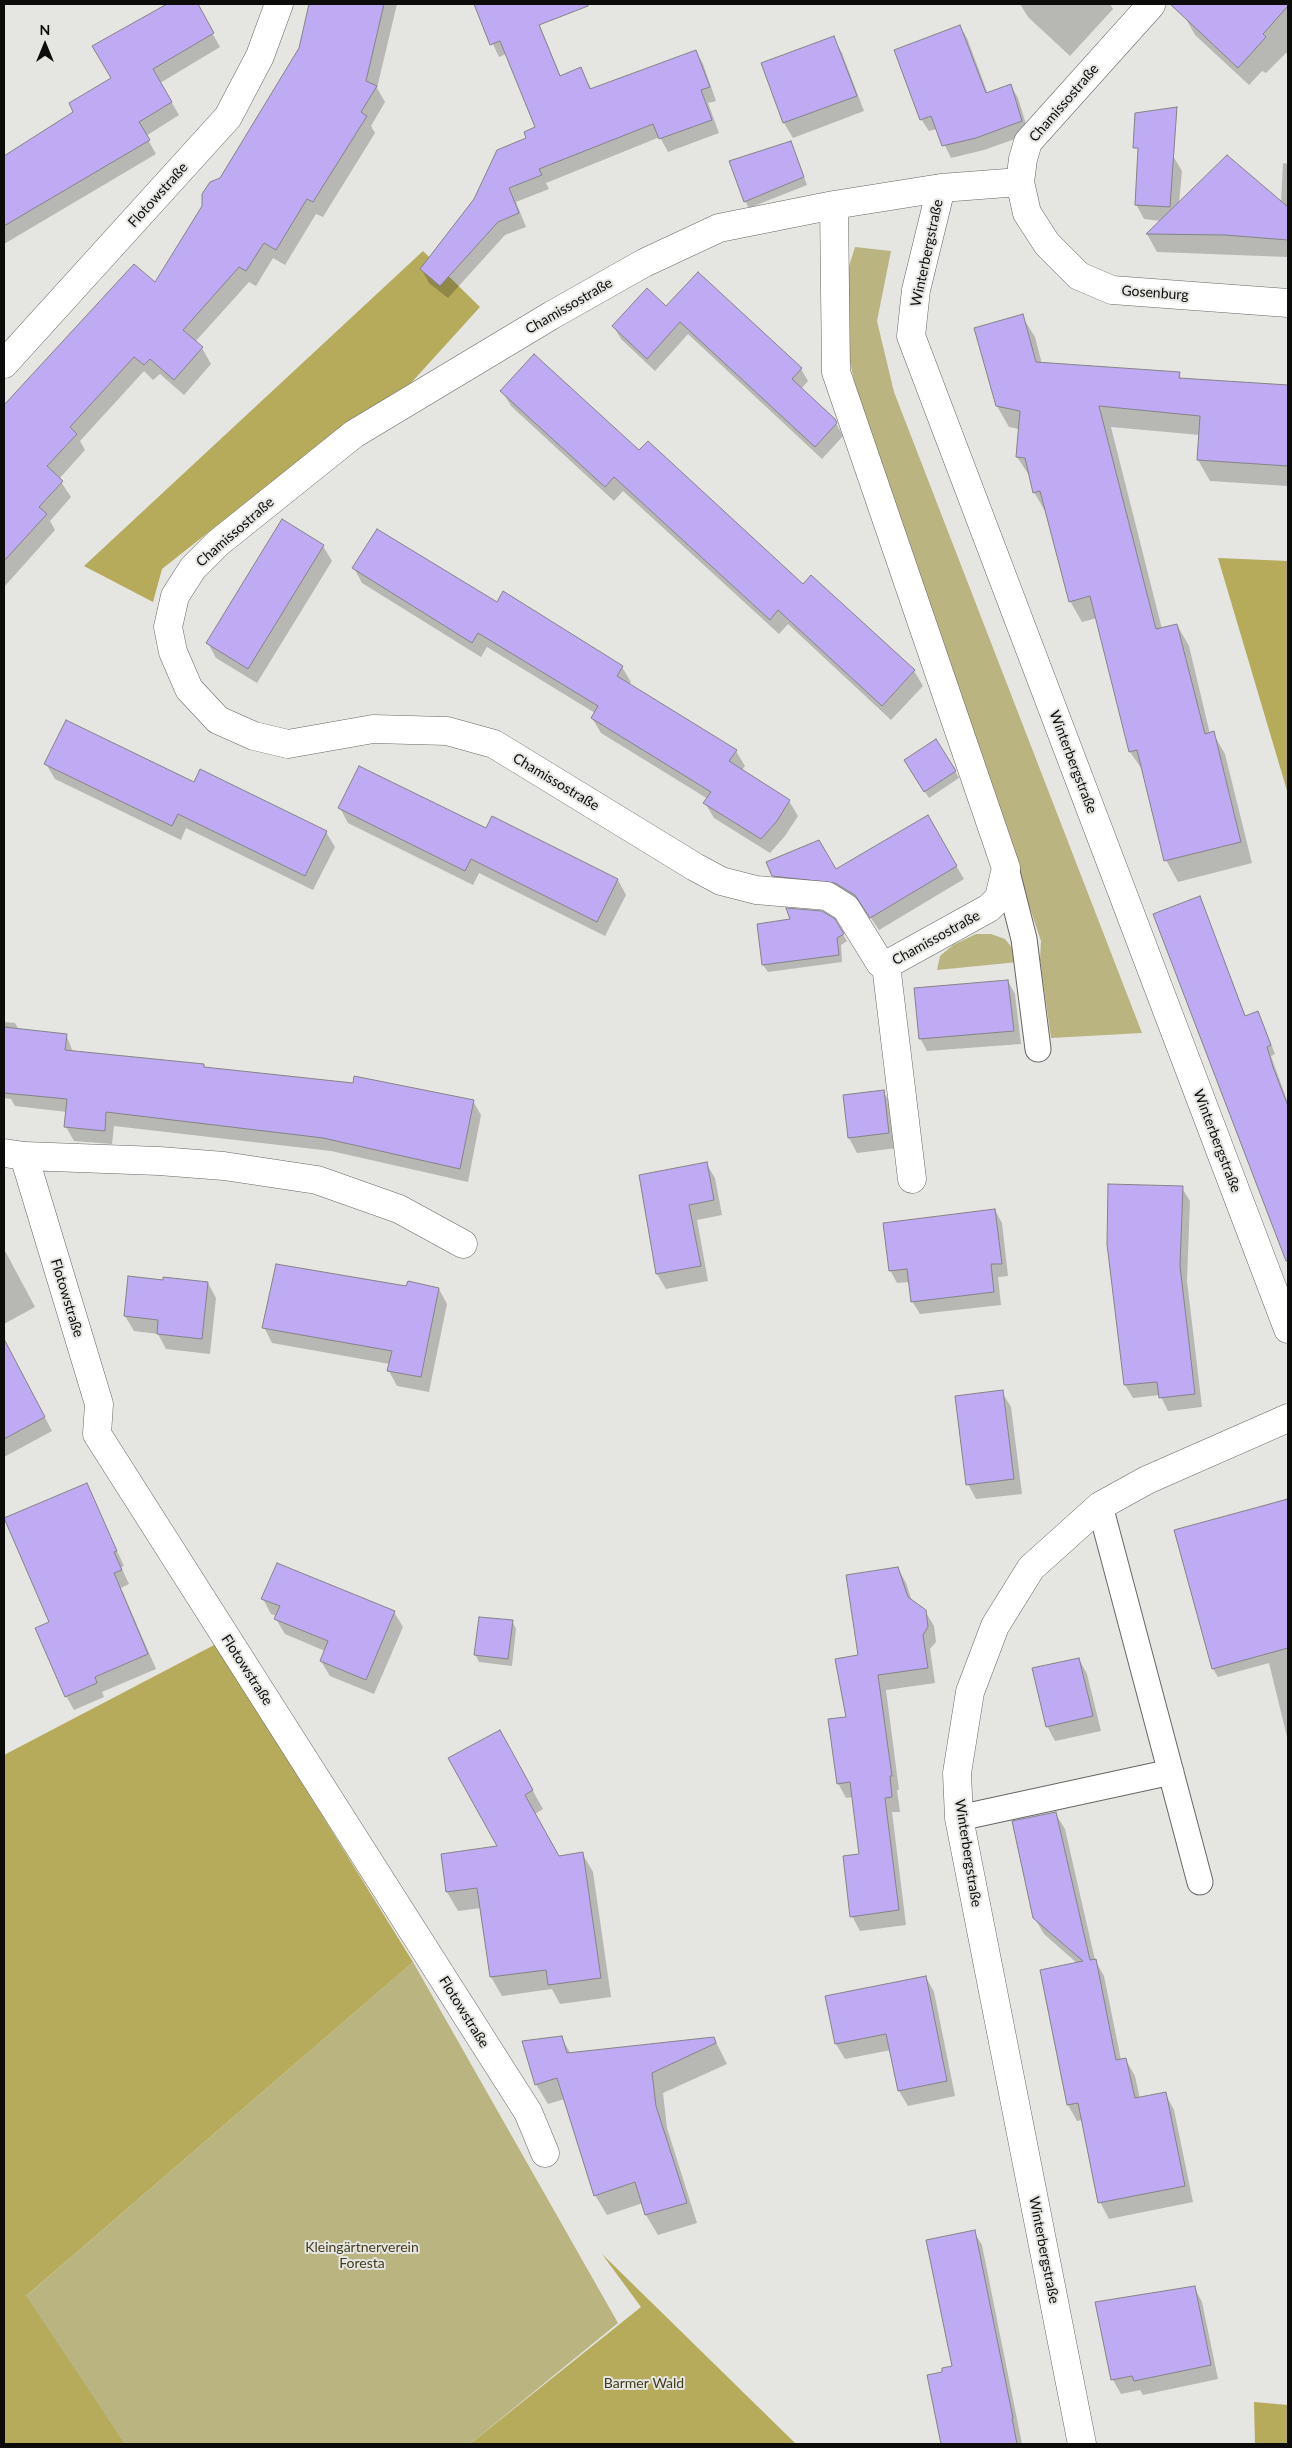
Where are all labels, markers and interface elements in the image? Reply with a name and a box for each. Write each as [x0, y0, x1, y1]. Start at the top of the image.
north arrow [20, 20, 70, 70]
text: N [40, 21, 50, 38]
street label: Chamissostraße [1026, 61, 1102, 145]
street label: Flotowstraße [125, 159, 191, 231]
street label: Winterbergstraße [907, 198, 947, 308]
street label: Chamissostraße [523, 274, 615, 338]
street label: Gosenburg [1121, 282, 1189, 304]
street label: Chamissostraße [193, 494, 277, 570]
street label: Winterbergstraße [1046, 708, 1100, 816]
street label: Chamissostraße [510, 750, 602, 814]
street label: Chamissostraße [889, 907, 983, 969]
street label: Winterbergstraße [1190, 1087, 1244, 1195]
street label: Flotowstraße [47, 1257, 87, 1339]
street label: Flotowstraße [218, 1631, 276, 1709]
street label: Winterbergstraße [951, 1798, 985, 1908]
street label: Flotowstraße [435, 1973, 493, 2051]
street label: Winterbergstraße [1025, 2195, 1063, 2305]
park label: Kleingärtnerverein Foresta [305, 2239, 419, 2272]
park label: Barmer Wald [604, 2375, 684, 2391]

